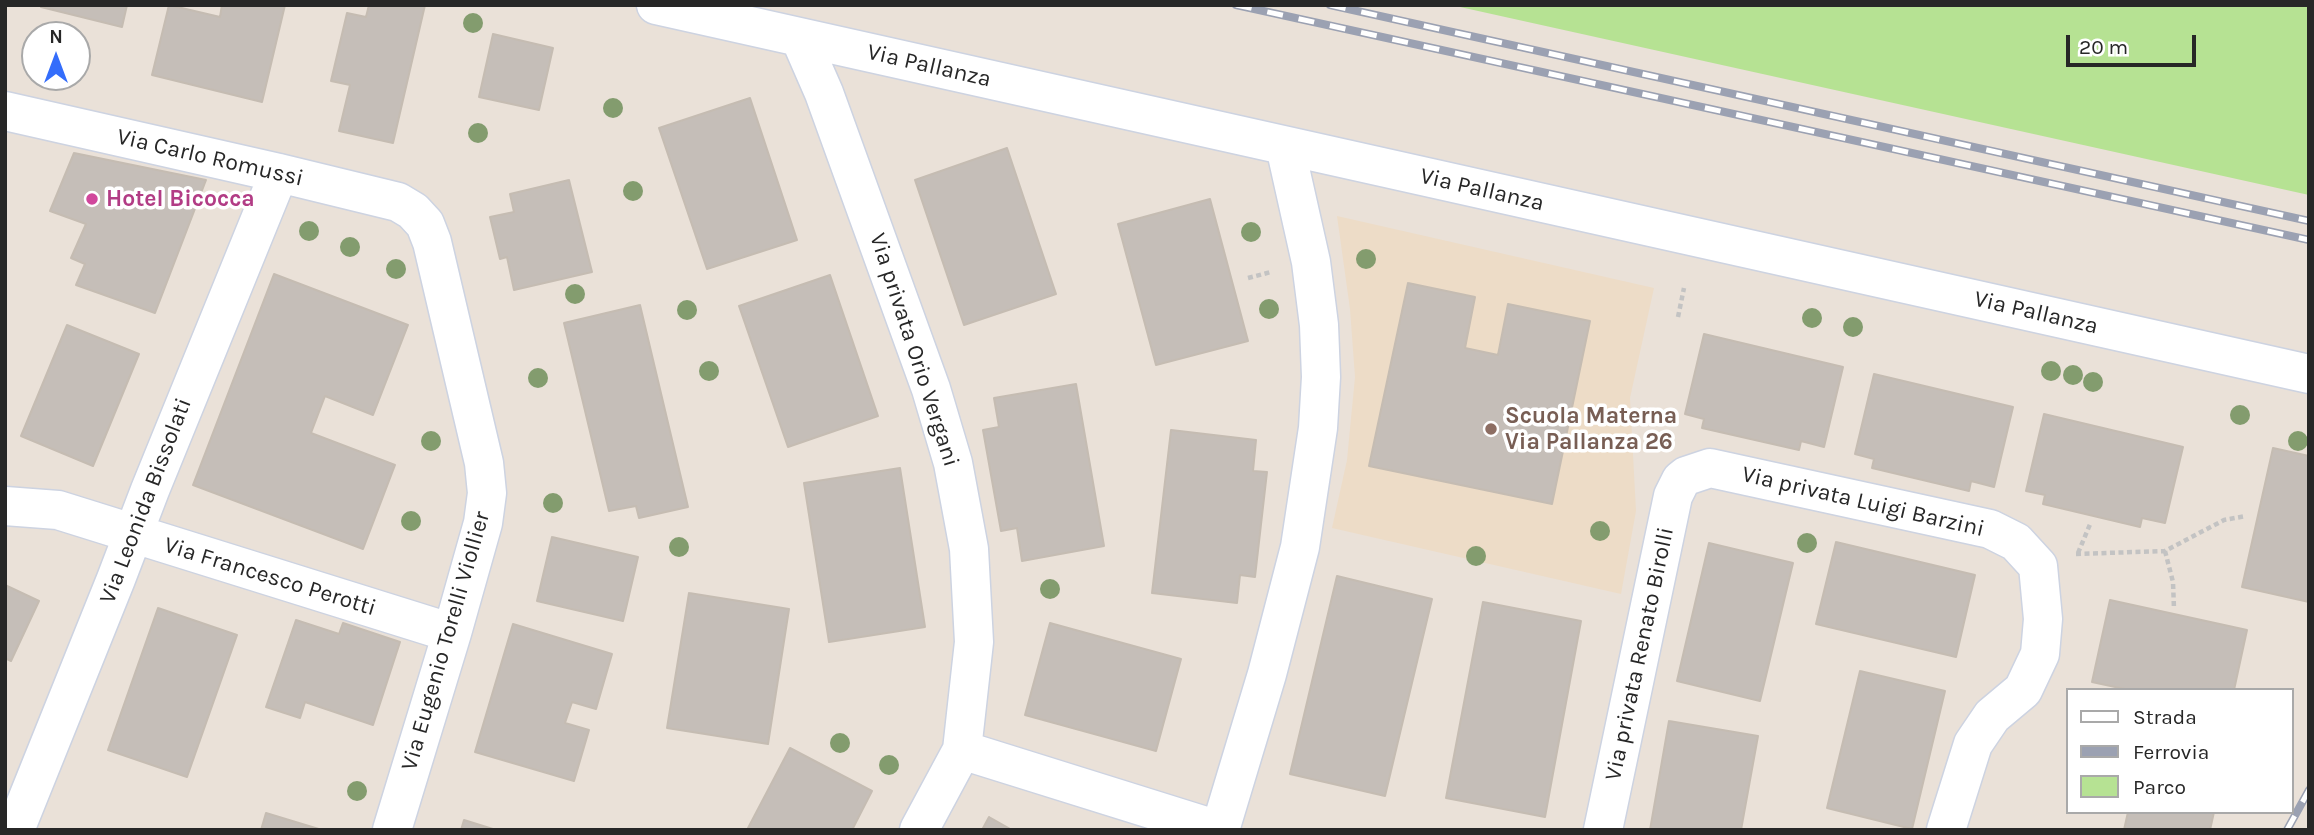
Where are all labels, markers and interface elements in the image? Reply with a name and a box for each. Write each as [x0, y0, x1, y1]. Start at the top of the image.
north arrow [21, 21, 91, 91]
scale bar [2069, 21, 2198, 65]
text: N [49, 26, 63, 48]
text: 20 m [2079, 35, 2128, 59]
street label: Via Pallanza [864, 38, 994, 94]
street label: Via Carlo Romussi [114, 123, 306, 193]
street label: Via Pallanza [1417, 162, 1547, 218]
place label: Hotel Bicocca [106, 185, 255, 213]
marker: Hotel Bicocca [84, 191, 100, 207]
street label: Via privata Orio Vergani [863, 230, 965, 470]
street label: Via Pallanza [1971, 285, 2101, 341]
street label: Via Leonida Bissolati [94, 394, 198, 608]
place label: Scuola Materna Via Pallanza 26 [1505, 402, 1677, 456]
marker: Scuola Materna Via Pallanza 26 [1483, 421, 1499, 437]
street label: Via privata Luigi Barzini [1739, 461, 1987, 543]
street label: Via Eugenio Torelli Viollier [396, 508, 496, 774]
street label: Via privata Renato Birolli [1600, 525, 1680, 783]
street label: Via Francesco Perotti [161, 532, 379, 622]
legend [2066, 688, 2293, 814]
text: Strada [2133, 705, 2197, 729]
text: Ferrovia [2133, 740, 2209, 764]
text: Parco [2133, 775, 2186, 799]

